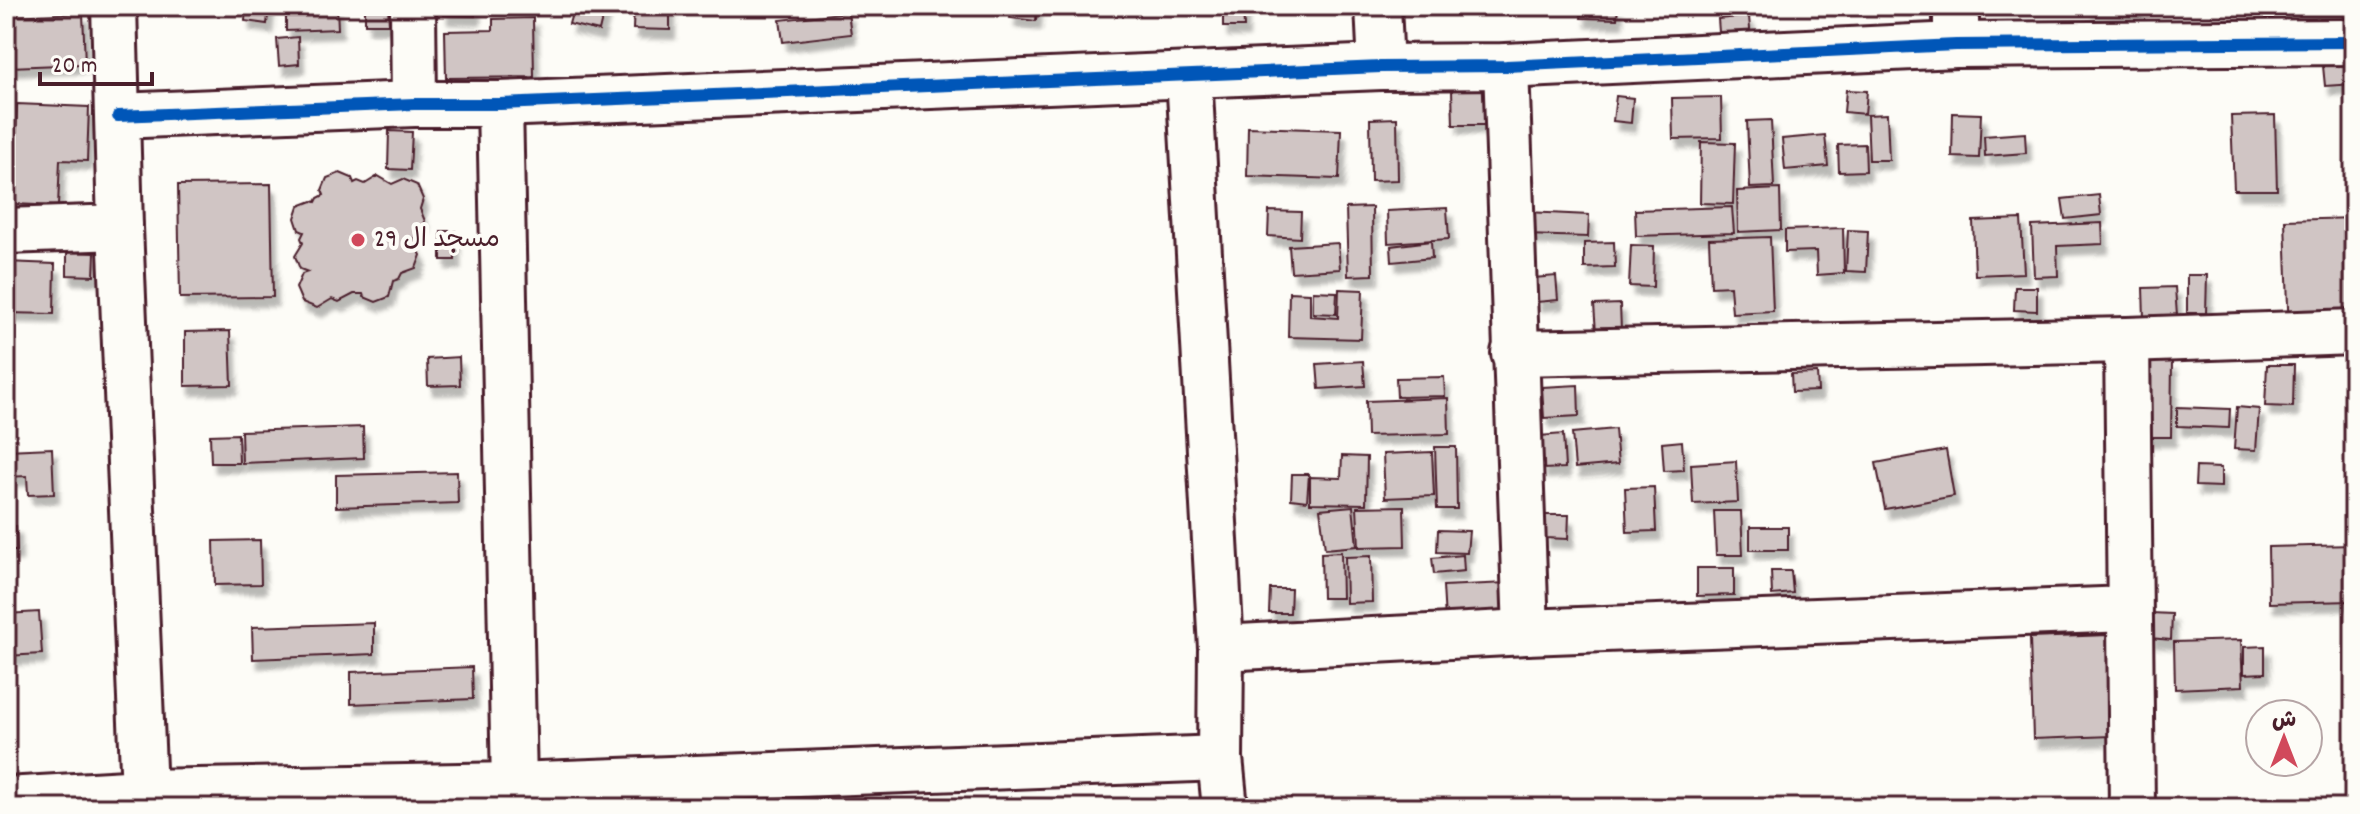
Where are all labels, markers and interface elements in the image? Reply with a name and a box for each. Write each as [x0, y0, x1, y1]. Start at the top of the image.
scale bar [40, 36, 152, 86]
text: 20 m [52, 50, 98, 84]
place label: مسجد ال 29 [374, 222, 500, 259]
marker: مسجد ال 29 [349, 231, 367, 249]
north arrow [2244, 698, 2324, 778]
text: ش [2272, 706, 2296, 737]

